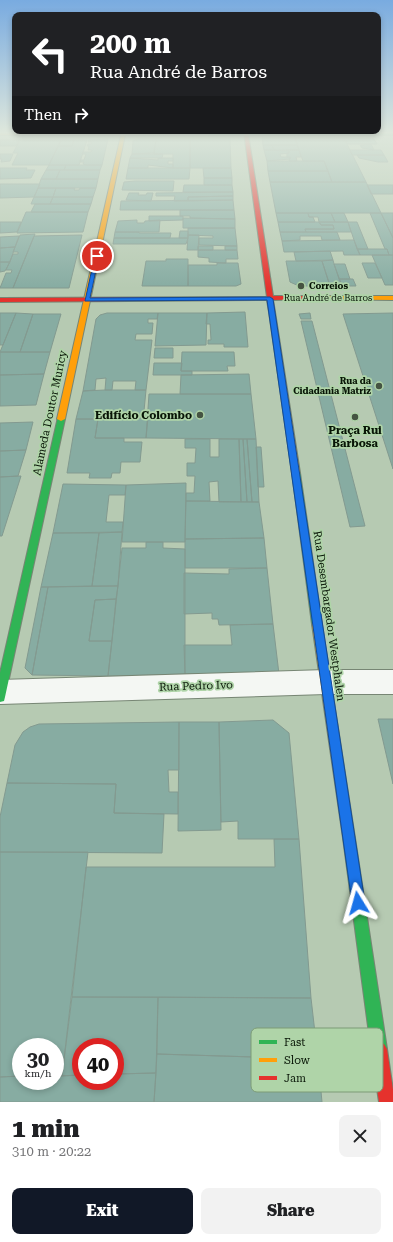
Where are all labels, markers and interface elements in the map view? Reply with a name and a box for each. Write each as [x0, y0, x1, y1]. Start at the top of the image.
text: 200 m [90, 27, 171, 60]
icon: left [24, 28, 76, 80]
text: Rua André de Barros [90, 61, 267, 82]
icon: right [70, 104, 92, 126]
text: Then [24, 106, 62, 124]
pin [80, 239, 114, 273]
icon: arrive [86, 245, 108, 267]
marker: Correios [296, 281, 306, 291]
place label: Correios [309, 281, 348, 291]
street label: Rua André de Barros [284, 293, 372, 303]
street label: Alameda Doutor Muricy [30, 349, 70, 477]
place label: Rua da Cidadania Matriz [293, 376, 372, 396]
marker: Rua da Cidadania Matriz [374, 381, 384, 391]
place label: Edifício Colombo [95, 409, 192, 422]
marker: Edifício Colombo [195, 410, 205, 420]
marker: Praça Rui Barbosa [350, 412, 360, 422]
place label: Praça Rui Barbosa [328, 424, 382, 450]
street label: Rua Desembargador Westphalen [311, 530, 347, 702]
street label: Rua Pedro Ivo [159, 678, 233, 694]
position arrow [337, 882, 379, 924]
legend [251, 1028, 383, 1092]
text: Fast [284, 1036, 305, 1049]
speed limit sign: 40 [72, 1038, 124, 1090]
text: 30 [27, 1047, 49, 1071]
text: Slow [284, 1054, 311, 1067]
text: km/h [25, 1068, 51, 1079]
text: Jam [284, 1072, 306, 1085]
text: 1 min [12, 1115, 79, 1143]
button: close [339, 1115, 381, 1157]
text: 310 m · 20:22 [12, 1144, 91, 1159]
button: Exit [12, 1188, 193, 1234]
button: Share [201, 1188, 381, 1234]

